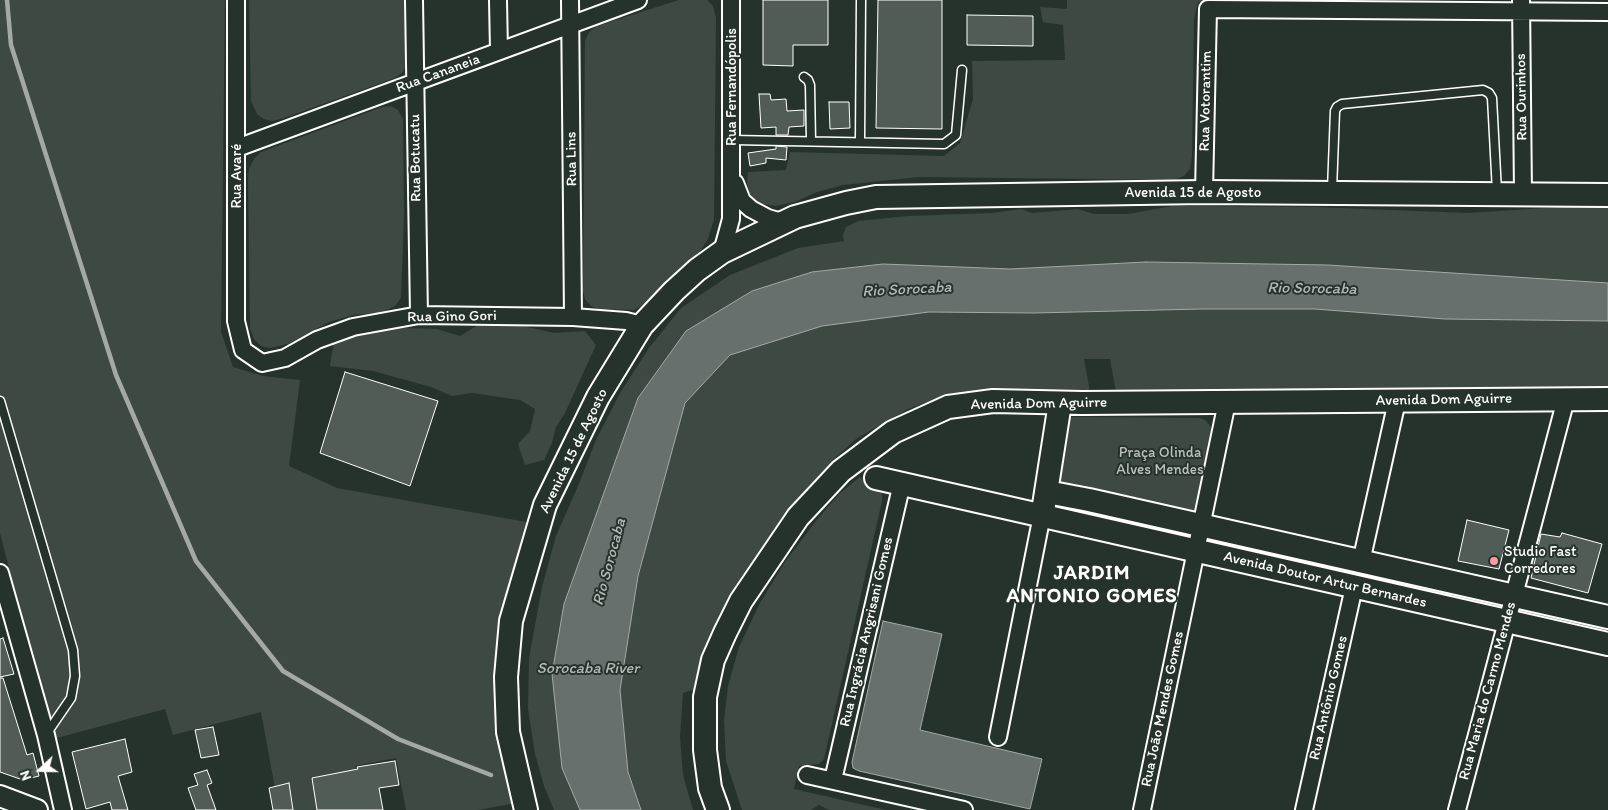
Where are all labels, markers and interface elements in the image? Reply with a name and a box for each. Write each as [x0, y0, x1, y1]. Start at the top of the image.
street label: Rua Fernandópolis [723, 28, 741, 146]
street label: Rua Cananeia [394, 51, 482, 97]
street label: Rua Votorantim [1196, 51, 1216, 151]
street label: Rua Ourinhos [1512, 53, 1532, 141]
street label: Rua Botucatu [406, 114, 426, 202]
street label: Rua Lins [563, 132, 581, 186]
street label: Rua Avaré [228, 144, 246, 208]
street label: Avenida 15 de Agosto [1125, 184, 1261, 202]
water label: Rio Sorocaba [862, 278, 952, 302]
water label: Rio Sorocaba [1267, 279, 1357, 299]
street label: Rua Gino Gori [407, 307, 497, 327]
street label: Avenida 15 de Agosto [536, 386, 612, 516]
street label: Avenida Dom Aguirre [1376, 390, 1512, 410]
street label: Avenida Dom Aguirre [971, 394, 1107, 414]
park label: Praça Olinda Alves Mendes [1116, 444, 1204, 479]
water label: Rio Sorocaba [589, 516, 631, 608]
street label: Rua Ingrácia Angrisani Gomes [836, 535, 898, 729]
place label: Studio Fast Corredores [1504, 543, 1577, 578]
street label: Avenida Doutor Artur Bernardes [1222, 548, 1428, 612]
marker: Studio Fast Corredores [1488, 555, 1500, 567]
district label: JARDIM ANTONIO GOMES [1004, 562, 1180, 609]
street label: Rua Maria do Carmo Mendes [1456, 600, 1520, 782]
street label: Rua João Mendes Gomes [1138, 629, 1188, 789]
street label: Rua Antônio Gomes [1306, 634, 1352, 762]
water label: Sorocaba River [537, 659, 639, 679]
north arrow [15, 745, 65, 795]
text: N [16, 768, 35, 783]

